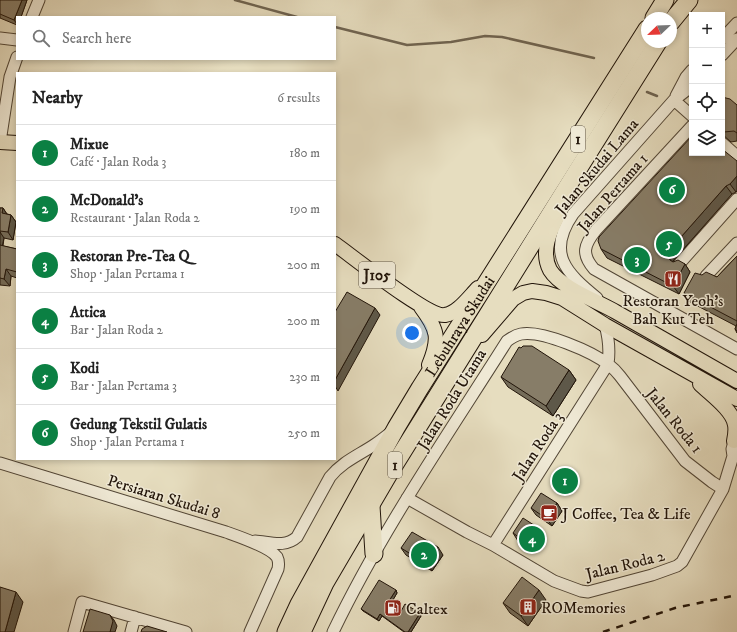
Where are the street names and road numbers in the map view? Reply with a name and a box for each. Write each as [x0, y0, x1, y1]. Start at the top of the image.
street label: Jalan Skudai Lama [549, 114, 643, 220]
road number: 1 [571, 126, 585, 152]
street label: Jalan Pertama 1 [572, 149, 653, 238]
road number: J105 [359, 262, 395, 288]
street label: Lebuhraya Skudai [421, 272, 499, 380]
street label: Jalan Roda Utama [412, 345, 491, 456]
street label: Jalan Roda 1 [640, 382, 707, 458]
street label: Jalan Roda 3 [507, 408, 568, 487]
road number: 1 [388, 452, 402, 478]
street label: Persiaran Skudai 8 [105, 470, 222, 524]
street label: Jalan Roda 2 [582, 545, 667, 585]

